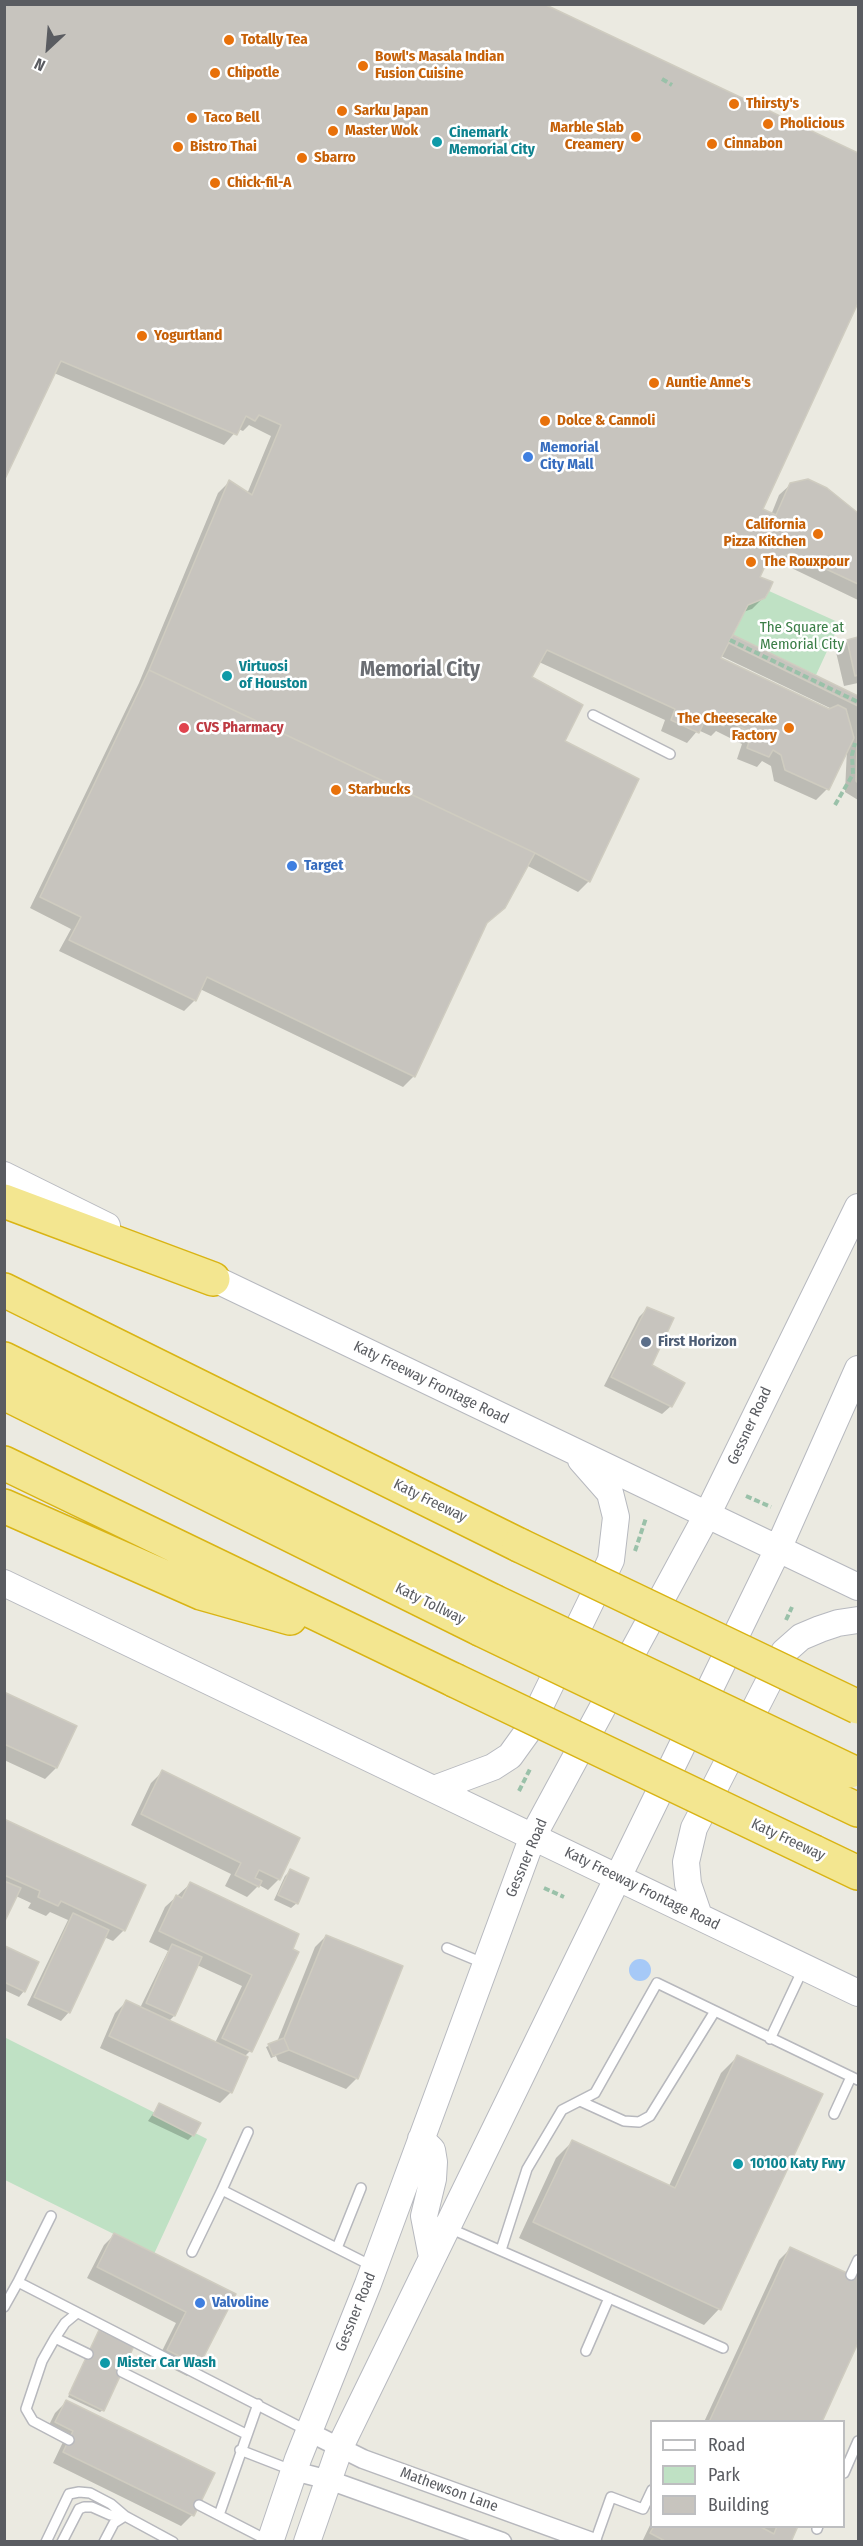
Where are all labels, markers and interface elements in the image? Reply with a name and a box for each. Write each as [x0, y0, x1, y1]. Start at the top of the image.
north arrow [18, 18, 78, 78]
place label: Totally Tea [241, 31, 308, 49]
marker: Totally Tea [222, 33, 236, 47]
place label: Bowl's Masala Indian Fusion Cuisine [375, 48, 504, 83]
text: N [31, 54, 48, 75]
marker: Bowl's Masala Indian Fusion Cuisine [356, 59, 370, 73]
place label: Chipotle [227, 64, 279, 82]
marker: Chipotle [208, 66, 222, 80]
place label: Thirsty's [746, 95, 799, 113]
marker: Thirsty's [727, 97, 741, 111]
place label: Sarku Japan [354, 102, 428, 120]
marker: Sarku Japan [335, 104, 349, 118]
place label: Taco Bell [204, 109, 260, 127]
marker: Taco Bell [185, 111, 199, 125]
place label: Pholicious [780, 115, 844, 133]
marker: Pholicious [761, 117, 775, 131]
place label: Marble Slab Creamery [550, 119, 624, 154]
place label: Master Wok [345, 122, 418, 140]
marker: Master Wok [326, 124, 340, 138]
place label: Cinemark Memorial City [449, 124, 535, 159]
marker: Marble Slab Creamery [629, 130, 643, 144]
marker: Cinemark Memorial City [430, 135, 444, 149]
place label: Cinnabon [724, 135, 783, 153]
marker: Cinnabon [705, 137, 719, 151]
place label: Bistro Thai [190, 138, 257, 156]
marker: Bistro Thai [171, 140, 185, 154]
place label: Sbarro [314, 149, 356, 167]
marker: Sbarro [295, 151, 309, 165]
place label: Chick-fil-A [227, 174, 291, 192]
marker: Chick-fil-A [208, 176, 222, 190]
place label: Yogurtland [154, 327, 222, 345]
marker: Yogurtland [135, 329, 149, 343]
place label: Auntie Anne's [666, 374, 751, 392]
marker: Auntie Anne's [647, 376, 661, 390]
place label: Dolce & Cannoli [557, 412, 655, 430]
marker: Dolce & Cannoli [538, 414, 552, 428]
place label: Memorial City Mall [540, 439, 599, 474]
marker: Memorial City Mall [521, 450, 535, 464]
place label: California Pizza Kitchen [724, 516, 806, 551]
marker: California Pizza Kitchen [811, 527, 825, 541]
place label: The Rouxpour [763, 553, 849, 571]
marker: The Rouxpour [744, 555, 758, 569]
park label: The Square at Memorial City [760, 619, 844, 654]
district label: Memorial City [360, 657, 480, 683]
place label: Virtuosi of Houston [239, 658, 307, 693]
marker: Virtuosi of Houston [220, 669, 234, 683]
place label: The Cheesecake Factory [677, 710, 777, 745]
place label: CVS Pharmacy [196, 719, 284, 737]
marker: CVS Pharmacy [177, 721, 191, 735]
marker: The Cheesecake Factory [782, 721, 796, 735]
place label: Starbucks [348, 781, 410, 799]
marker: Starbucks [329, 783, 343, 797]
place label: Target [304, 857, 343, 875]
marker: Target [285, 859, 299, 873]
place label: First Horizon [658, 1333, 737, 1351]
marker: First Horizon [639, 1335, 653, 1349]
street label: Katy Freeway Frontage Road [350, 1338, 512, 1428]
street label: Gessner Road [724, 1384, 776, 1468]
street label: Katy Freeway [390, 1476, 470, 1526]
street label: Katy Tollway [392, 1579, 468, 1629]
street label: Katy Freeway [748, 1815, 828, 1865]
street label: Gessner Road [502, 1816, 552, 1900]
street label: Katy Freeway Frontage Road [561, 1844, 723, 1934]
place label: 10100 Katy Fwy [750, 2155, 845, 2173]
marker: 10100 Katy Fwy [731, 2157, 745, 2171]
street label: Gessner Road [332, 2270, 380, 2354]
place label: Valvoline [212, 2294, 269, 2312]
marker: Valvoline [193, 2296, 207, 2310]
place label: Mister Car Wash [117, 2354, 216, 2372]
marker: Mister Car Wash [98, 2356, 112, 2370]
legend [650, 2420, 845, 2528]
text: Road [708, 2434, 745, 2456]
street label: Mathewson Lane [398, 2464, 500, 2516]
text: Park [708, 2464, 740, 2486]
text: Building [708, 2494, 769, 2516]

